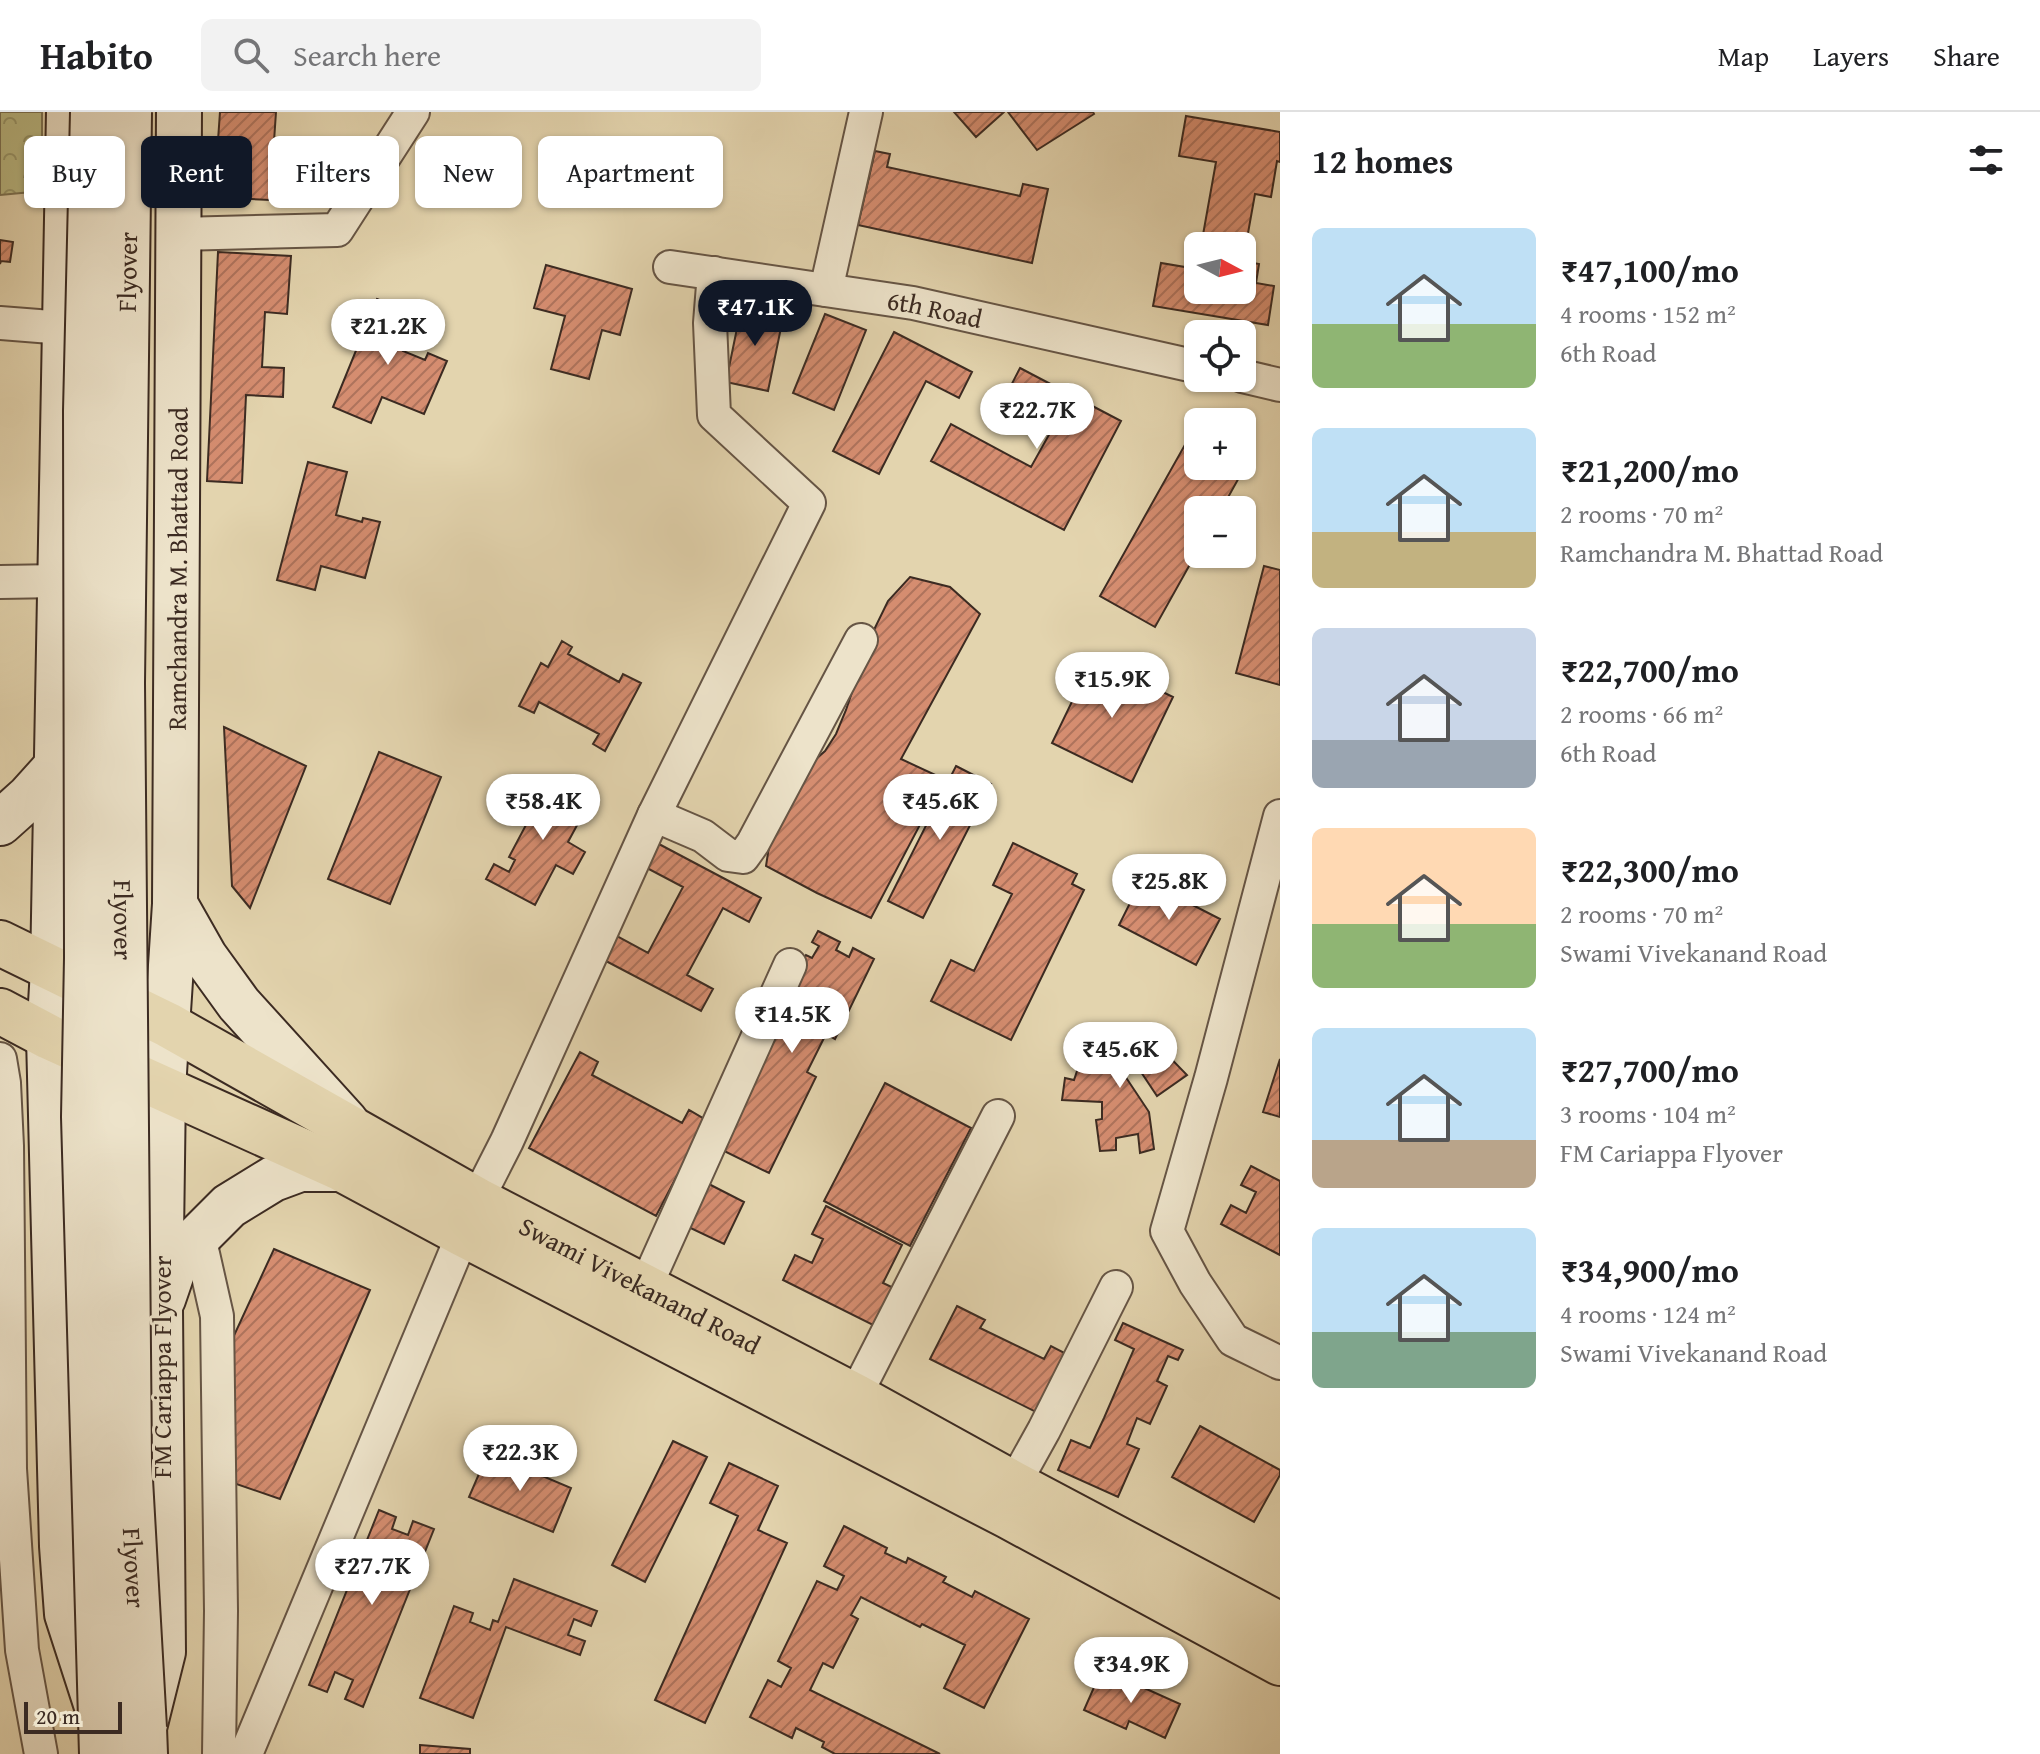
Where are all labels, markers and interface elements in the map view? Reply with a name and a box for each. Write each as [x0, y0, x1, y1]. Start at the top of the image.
search box [201, 19, 761, 91]
text: Habito [40, 27, 153, 83]
icon: search [229, 33, 273, 77]
text: Search here [293, 33, 441, 77]
text: Map [1718, 35, 1769, 76]
text: Layers [1813, 35, 1889, 76]
text: Share [1933, 35, 2000, 76]
chip: Buy [24, 136, 125, 208]
chip: Rent [141, 136, 252, 208]
chip: Filters [268, 136, 399, 208]
chip: New [415, 136, 522, 208]
chip: Apartment [538, 136, 723, 208]
text: 12 homes [1312, 136, 1453, 185]
icon: filters [1964, 138, 2008, 182]
street label: Flyover [107, 231, 147, 313]
north arrow [1184, 232, 1256, 304]
map controls [1184, 232, 1256, 568]
text: ₹47,100/mo [1560, 245, 1739, 294]
icon: home [1376, 260, 1472, 356]
pin: ₹47.1K [690, 280, 820, 348]
street label: 6th Road [885, 280, 986, 338]
text: ₹47.1K [716, 286, 794, 325]
text: 4 rooms · 152 m² [1560, 294, 1736, 333]
pin: ₹21.2K [323, 299, 453, 367]
text: ₹21.2K [349, 305, 427, 344]
button: locate [1184, 320, 1256, 392]
text: 6th Road [1560, 333, 1656, 372]
pin: ₹22.7K [972, 383, 1102, 451]
text: ₹22.7K [998, 389, 1076, 428]
street label: Ramchandra M. Bhattad Road [156, 407, 197, 731]
button: + [1184, 408, 1256, 480]
text: ₹21,200/mo [1560, 445, 1739, 494]
icon: home [1376, 460, 1472, 556]
text: 2 rooms · 70 m² [1560, 494, 1723, 533]
button: − [1184, 496, 1256, 568]
text: Ramchandra M. Bhattad Road [1560, 533, 1883, 572]
text: ₹22,700/mo [1560, 645, 1739, 694]
pin: ₹15.9K [1047, 652, 1177, 720]
text: ₹15.9K [1073, 658, 1151, 697]
icon: home [1376, 660, 1472, 756]
text: 2 rooms · 66 m² [1560, 694, 1723, 733]
text: 6th Road [1560, 733, 1656, 772]
pin: ₹58.4K [478, 774, 608, 842]
pin: ₹45.6K [875, 774, 1005, 842]
text: ₹58.4K [504, 780, 582, 819]
text: ₹45.6K [901, 780, 979, 819]
text: ₹22,300/mo [1560, 845, 1739, 894]
pin: ₹25.8K [1104, 854, 1234, 922]
text: ₹25.8K [1130, 860, 1208, 899]
icon: home [1376, 860, 1472, 956]
street label: Flyover [104, 880, 144, 961]
text: 2 rooms · 70 m² [1560, 894, 1723, 933]
text: Swami Vivekanand Road [1560, 933, 1827, 972]
pin: ₹14.5K [727, 987, 857, 1055]
text: ₹14.5K [753, 993, 831, 1032]
pin: ₹45.6K [1055, 1022, 1185, 1090]
text: ₹45.6K [1081, 1028, 1159, 1067]
text: ₹27,700/mo [1560, 1045, 1739, 1094]
icon: home [1376, 1060, 1472, 1156]
text: 3 rooms · 104 m² [1560, 1094, 1736, 1133]
text: FM Cariappa Flyover [1560, 1133, 1783, 1172]
street label: Swami Vivekanand Road [513, 1206, 768, 1364]
text: ₹34,900/mo [1560, 1245, 1739, 1294]
street label: FM Cariappa Flyover [142, 1255, 181, 1478]
icon: home [1376, 1260, 1472, 1356]
text: 4 rooms · 124 m² [1560, 1294, 1736, 1333]
text: Swami Vivekanand Road [1560, 1333, 1827, 1372]
pin: ₹22.3K [455, 1425, 585, 1493]
text: ₹22.3K [481, 1431, 559, 1470]
street label: Flyover [113, 1527, 157, 1609]
pin: ₹27.7K [307, 1539, 437, 1607]
text: ₹27.7K [333, 1545, 411, 1584]
pin: ₹34.9K [1066, 1637, 1196, 1705]
text: ₹34.9K [1092, 1643, 1170, 1682]
scale bar [24, 1698, 122, 1734]
text: 20 m [36, 1700, 80, 1732]

